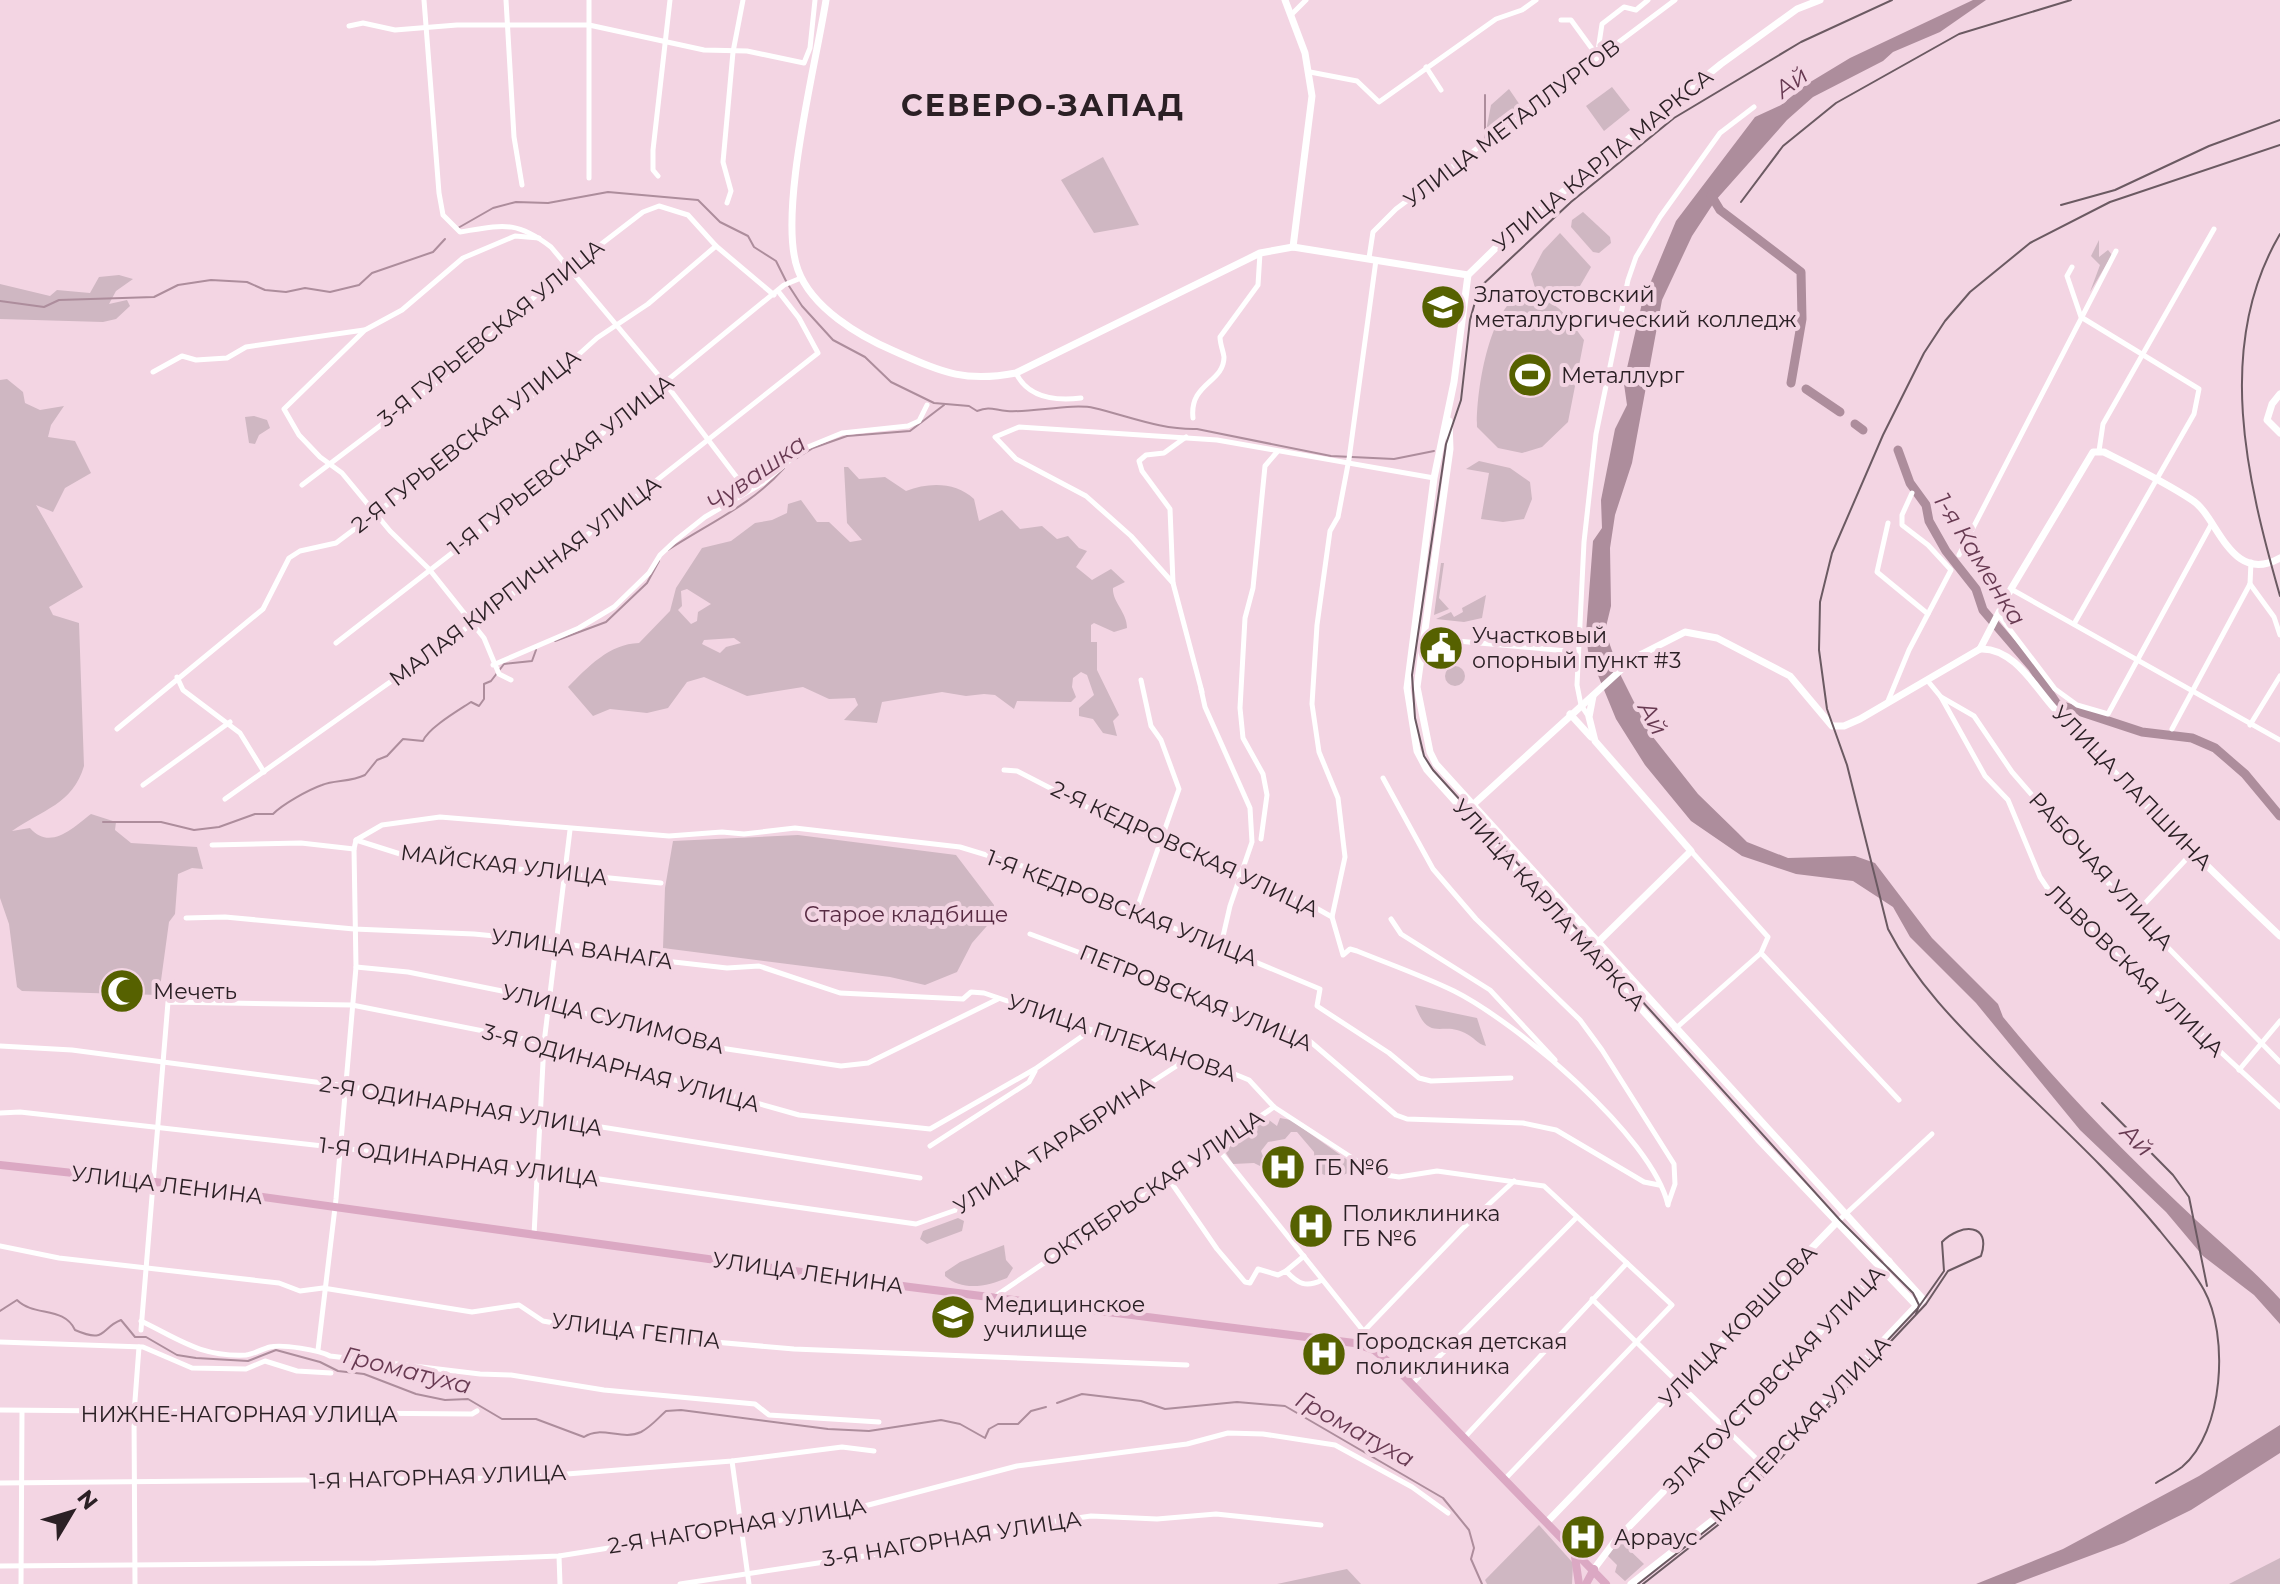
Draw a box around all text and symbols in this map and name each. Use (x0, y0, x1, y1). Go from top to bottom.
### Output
street label: УЛИЦА МЕТАЛЛУРГОВ (1398, 33, 1626, 213)
water label: Ай (1768, 60, 1813, 105)
street label: УЛИЦА КАРЛА МАРКСА (1488, 63, 1719, 257)
district label: СЕВЕРО-ЗАПАД (901, 87, 1185, 124)
street label: 3-Я ГУРЬЕВСКАЯ УЛИЦА (372, 233, 610, 433)
place label: Златоустовский металлургический колледж (1474, 281, 1796, 333)
school or university icon: Златоустовский металлургический колледж (1419, 283, 1467, 331)
street label: 2-Я ГУРЬЕВСКАЯ УЛИЦА (346, 343, 586, 539)
sports icon: Металлург (1506, 351, 1554, 399)
place label: Металлург (1561, 362, 1685, 389)
street label: 1-Я ГУРЬЕВСКАЯ УЛИЦА (443, 368, 680, 561)
water label: Чувашка (701, 428, 811, 518)
street label: МАЛАЯ КИРПИЧНАЯ УЛИЦА (384, 470, 667, 692)
water label: 1-я Каменка (1928, 487, 2032, 631)
place label: Участковый опорный пункт #3 (1472, 622, 1681, 674)
public building icon: Участковый опорный пункт #3 (1417, 624, 1465, 672)
water label: Ай (1632, 695, 1674, 740)
street label: УЛИЦА ЛАПШИНА (2046, 700, 2218, 876)
street label: 2-Я КЕДРОВСКАЯ УЛИЦА (1047, 775, 1324, 923)
street label: РАБОЧАЯ УЛИЦА (2023, 786, 2179, 956)
street label: УЛИЦА КАРЛА МАРКСА (1447, 794, 1651, 1017)
street label: МАЙСКАЯ УЛИЦА (399, 839, 610, 891)
street label: 1-Я КЕДРОВСКАЯ УЛИЦА (983, 844, 1262, 972)
street label: ЛЬВОВСКАЯ УЛИЦА (2040, 879, 2230, 1063)
park label: Старое кладбище (804, 901, 1008, 928)
street label: УЛИЦА ВАНАГА (489, 923, 675, 975)
street label: ПЕТРОВСКАЯ УЛИЦА (1076, 939, 1317, 1057)
mosque icon: Мечеть (98, 967, 146, 1015)
place label: Мечеть (153, 978, 237, 1005)
street label: УЛИЦА СУЛИМОВА (499, 978, 728, 1060)
street label: УЛИЦА ПЛЕХАНОВА (1004, 988, 1241, 1088)
street label: 3-Я ОДИНАРНАЯ УЛИЦА (479, 1018, 763, 1118)
street label: 2-Я ОДИНАРНАЯ УЛИЦА (318, 1070, 605, 1142)
street label: УЛИЦА ТАРАБРИНА (949, 1070, 1160, 1220)
street label: ОКТЯБРЬСКАЯ УЛИЦА (1037, 1103, 1269, 1272)
water label: Ай (2114, 1117, 2159, 1162)
street label: 1-Я ОДИНАРНАЯ УЛИЦА (318, 1131, 601, 1193)
hospital icon: ГБ №6 (1259, 1143, 1307, 1191)
place label: ГБ №6 (1314, 1154, 1388, 1181)
street label: УЛИЦА ЛЕНИНА (70, 1160, 265, 1210)
place label: Поликлиника ГБ №6 (1342, 1200, 1500, 1252)
hospital icon: Поликлиника ГБ №6 (1287, 1202, 1335, 1250)
street label: УЛИЦА КОВШОВА (1653, 1239, 1823, 1413)
street label: УЛИЦА ЛЕНИНА (711, 1246, 906, 1300)
street label: ЗЛАТОУСТОВСКАЯ УЛИЦА (1657, 1260, 1891, 1500)
place label: Медицинское училище (983, 1291, 1145, 1343)
school or university icon: Медицинское училище (929, 1293, 977, 1341)
street label: УЛИЦА ГЕППА (550, 1307, 723, 1355)
place label: Городская детская поликлиника (1355, 1328, 1568, 1380)
hospital icon: Городская детская поликлиника (1300, 1330, 1348, 1378)
street label: МАСТЕРСКАЯ УЛИЦА (1704, 1330, 1896, 1528)
water label: Громатуха (340, 1340, 474, 1400)
water label: Громатуха (1291, 1384, 1419, 1474)
street label: НИЖНЕ-НАГОРНАЯ УЛИЦА (80, 1401, 398, 1428)
street label: 1-Я НАГОРНАЯ УЛИЦА (309, 1459, 567, 1495)
north arrow (32, 1472, 112, 1552)
text: N (71, 1485, 103, 1515)
street label: 2-Я НАГОРНАЯ УЛИЦА (606, 1492, 869, 1560)
street label: 3-Я НАГОРНАЯ УЛИЦА (821, 1505, 1084, 1573)
hospital icon: Арраус (1559, 1513, 1607, 1561)
place label: Арраус (1614, 1524, 1698, 1551)

